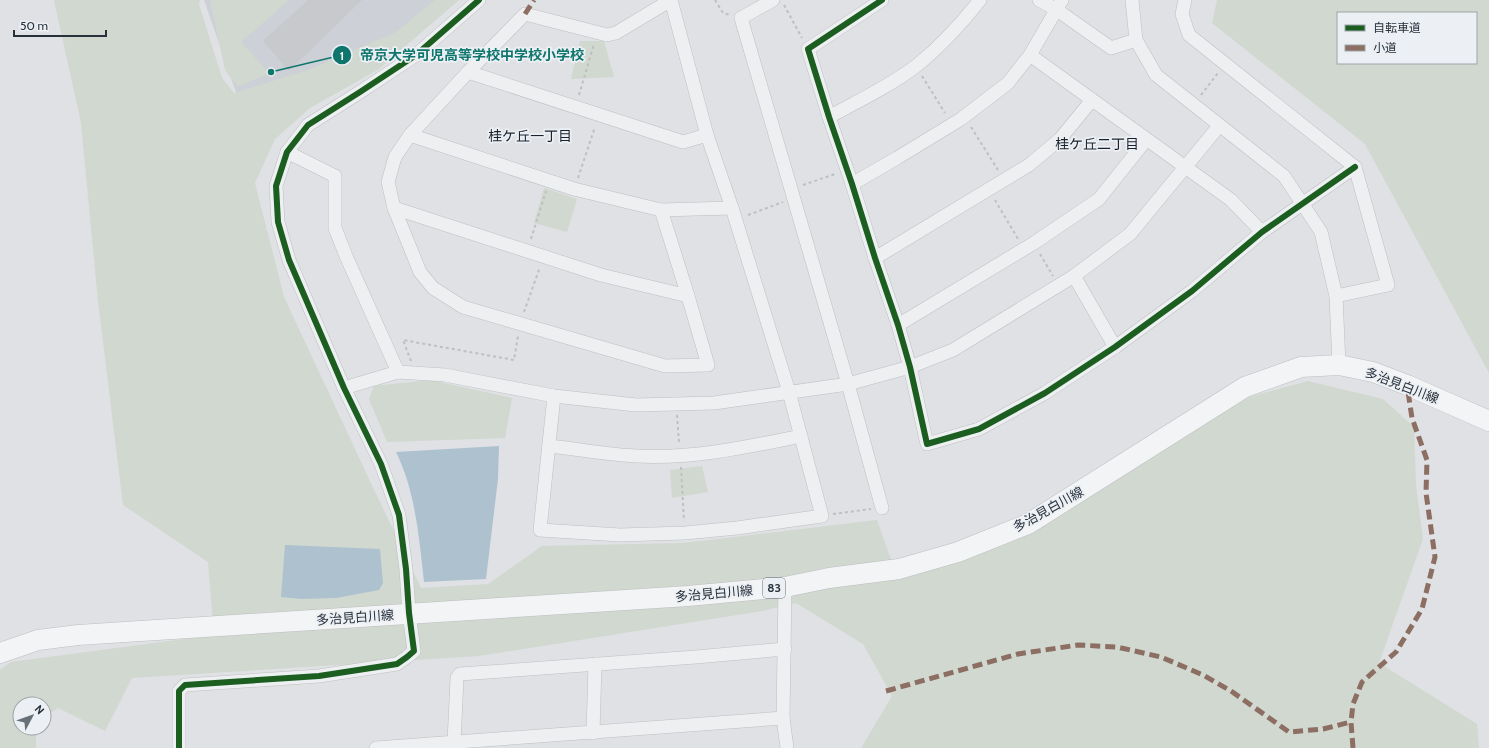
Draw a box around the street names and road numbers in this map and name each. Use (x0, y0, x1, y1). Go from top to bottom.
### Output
street label: 多治見白川線 (1363, 364, 1441, 406)
street label: 多治見白川線 (1010, 483, 1086, 535)
road number: 83 (763, 578, 785, 598)
street label: 多治見白川線 (674, 582, 754, 604)
street label: 多治見白川線 (316, 606, 394, 628)

